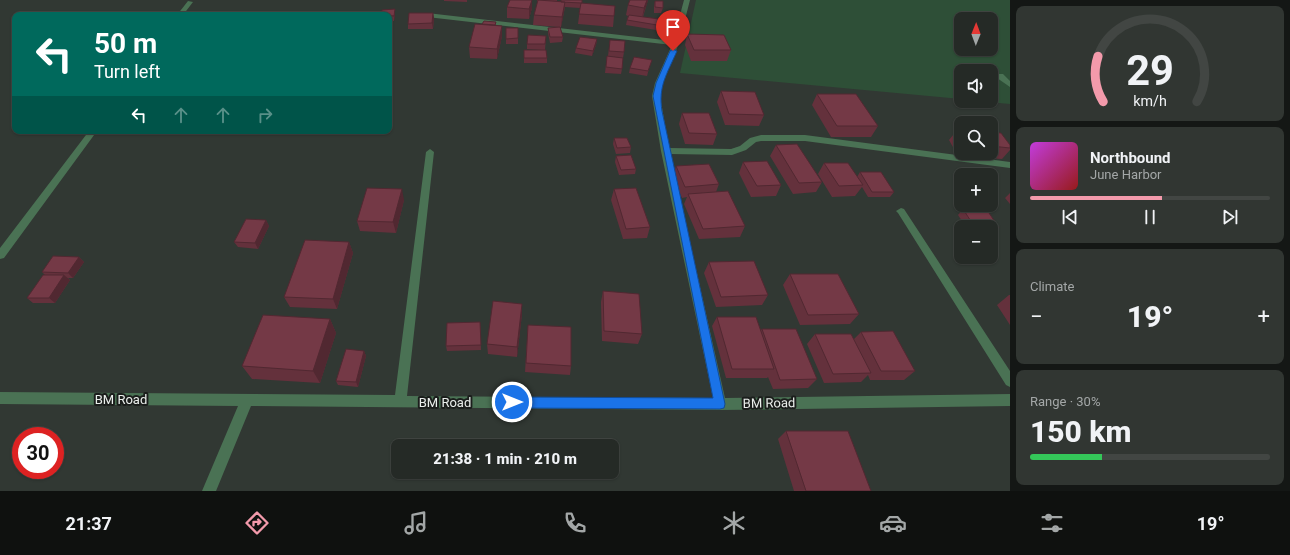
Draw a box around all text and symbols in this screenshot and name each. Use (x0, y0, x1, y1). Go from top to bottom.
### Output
pin (656, 10, 690, 51)
north arrow (954, 12, 998, 56)
map controls (954, 12, 998, 264)
icon: arrive (662, 16, 684, 38)
text: 50 m (94, 27, 157, 60)
icon: left (28, 28, 80, 80)
text: 29 (1126, 45, 1174, 94)
text: Turn left (94, 61, 160, 82)
button: sound (954, 64, 998, 108)
text: km/h (1133, 92, 1167, 108)
icon: left (128, 104, 150, 126)
icon: ahead (170, 104, 192, 126)
icon: ahead (212, 104, 234, 126)
icon: right (254, 104, 276, 126)
button: search (954, 116, 998, 160)
text: Northbound (1090, 149, 1171, 167)
text: June Harbor (1090, 167, 1162, 182)
button: + (954, 168, 998, 212)
icon: previous (1059, 206, 1081, 228)
icon: pause (1139, 206, 1161, 228)
icon: next (1219, 206, 1241, 228)
button: − (954, 220, 998, 264)
text: Climate (1030, 279, 1074, 294)
text: 19° (1127, 299, 1173, 334)
text: − (1030, 304, 1043, 329)
text: + (1258, 304, 1270, 329)
position arrow (491, 381, 533, 423)
street label: BM Road (95, 392, 147, 407)
text: Range · 30% (1030, 394, 1100, 409)
street label: BM Road (419, 395, 471, 410)
street label: BM Road (743, 395, 795, 411)
text: 150 km (1030, 414, 1132, 449)
speed limit sign: 30 (12, 427, 64, 479)
text: 21:38 · 1 min · 210 m (433, 450, 577, 468)
icon: directions (243, 509, 271, 537)
icon: music (402, 509, 430, 537)
icon: phone (561, 509, 589, 537)
icon: climate (720, 509, 748, 537)
icon: car (879, 509, 907, 537)
icon: filters (1038, 509, 1066, 537)
text: 21:37 (65, 513, 112, 534)
text: 19° (1197, 513, 1224, 534)

